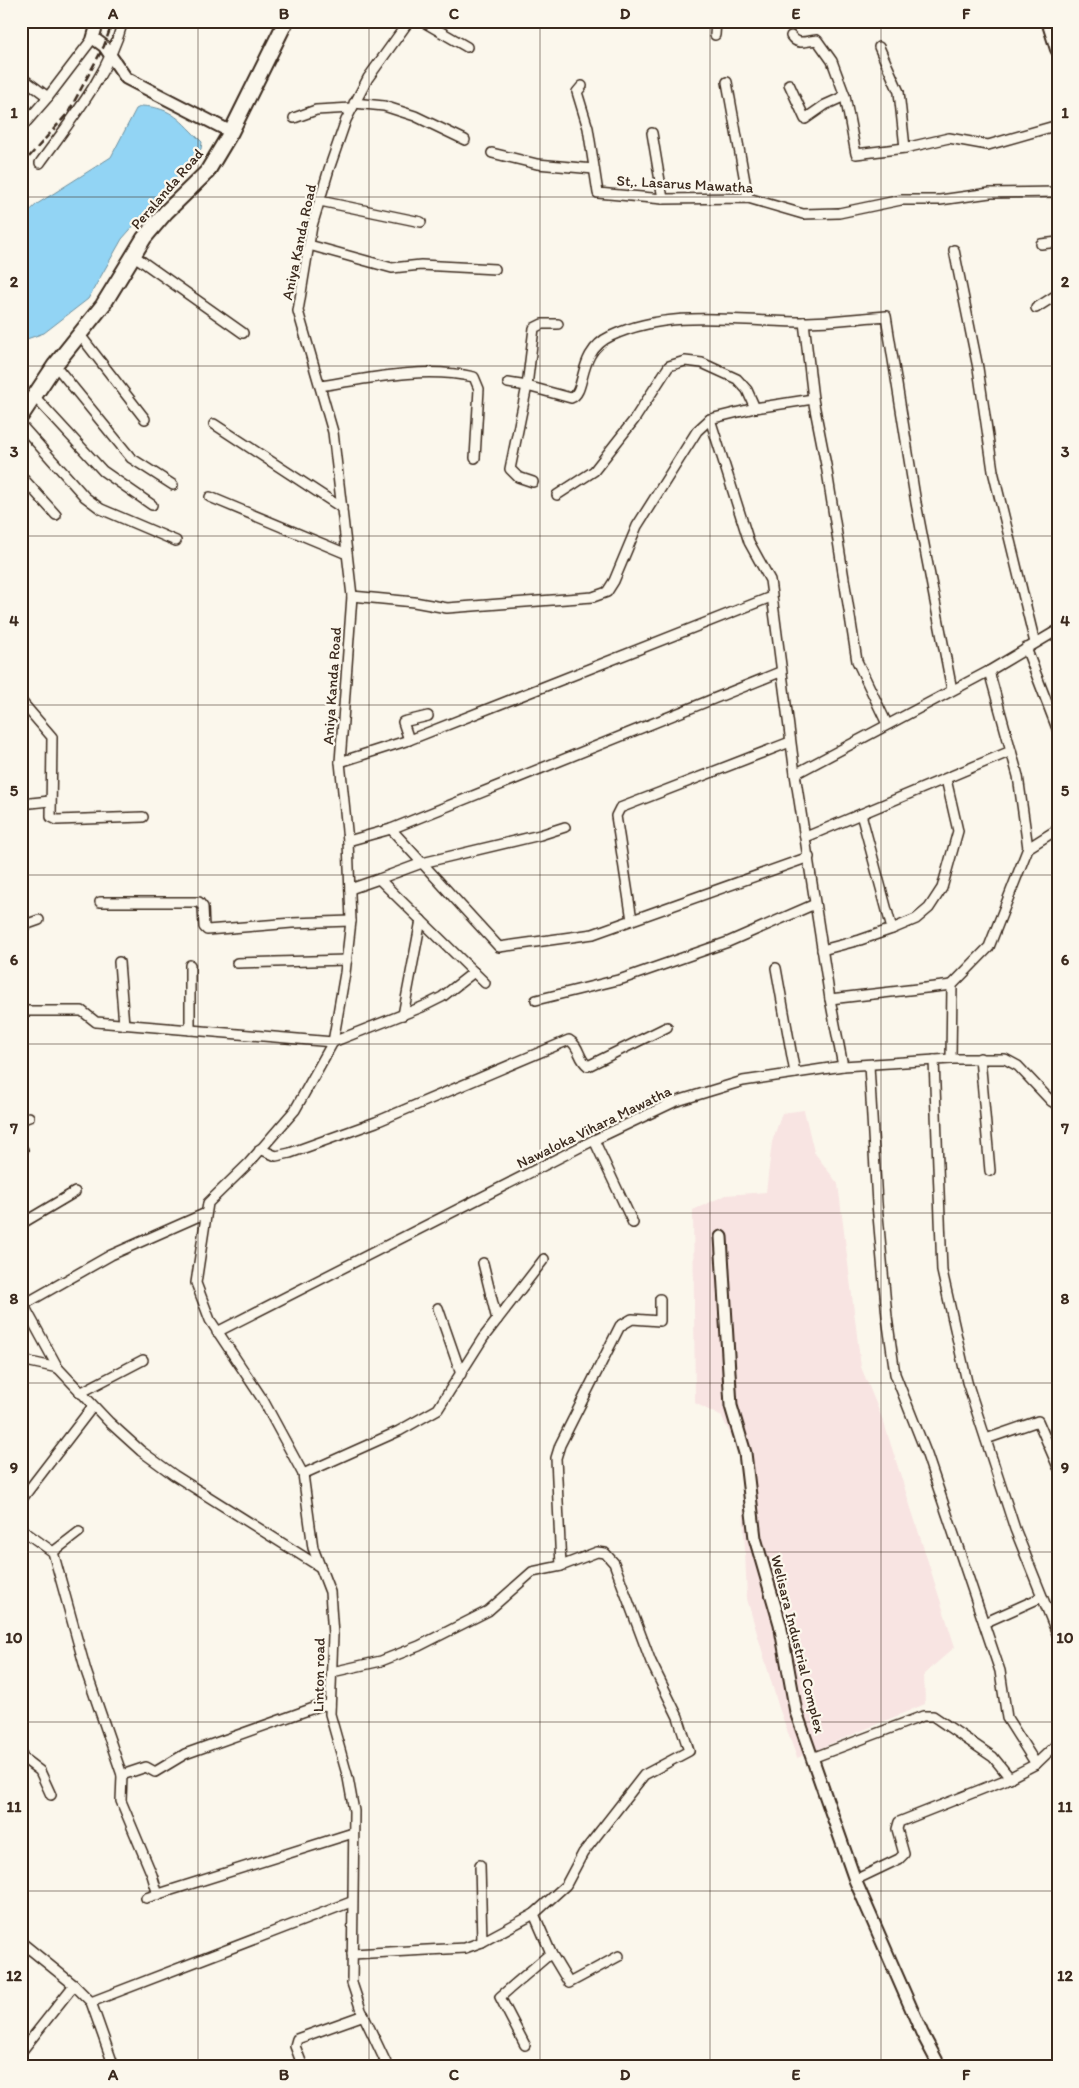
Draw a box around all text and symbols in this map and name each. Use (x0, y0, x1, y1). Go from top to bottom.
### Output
text: A (107, 4, 119, 23)
text: B (279, 4, 290, 23)
text: C (449, 4, 460, 23)
text: D (620, 4, 631, 23)
text: E (792, 4, 801, 23)
text: F (962, 4, 971, 23)
text: 1 (10, 103, 18, 122)
text: 1 (1061, 103, 1069, 122)
street label: Peralanda Road (127, 145, 207, 233)
street label: St,. Lasarus Mawatha (616, 171, 754, 197)
street label: Aniya Kanda Road (278, 183, 320, 301)
text: 2 (10, 272, 19, 291)
text: 2 (1061, 272, 1070, 291)
text: 3 (10, 442, 19, 461)
text: 3 (1061, 442, 1070, 461)
text: 4 (9, 611, 19, 630)
text: 4 (1060, 611, 1070, 630)
street label: Aniya Kanda Road (319, 627, 345, 745)
text: 5 (10, 781, 19, 800)
text: 5 (1061, 781, 1070, 800)
text: 6 (10, 950, 19, 969)
text: 6 (1061, 950, 1070, 969)
street label: Nawaloka Vihara Mawatha (514, 1082, 675, 1172)
text: 7 (9, 1119, 18, 1138)
text: 7 (1060, 1119, 1069, 1138)
text: 8 (10, 1289, 19, 1308)
text: 8 (1061, 1289, 1070, 1308)
text: 9 (10, 1458, 18, 1477)
text: 9 (1061, 1458, 1069, 1477)
street label: Welisara Industrial Complex (767, 1553, 829, 1735)
text: 10 (5, 1628, 23, 1647)
text: 10 (1056, 1628, 1074, 1647)
street label: Linton road (309, 1638, 329, 1712)
text: 11 (7, 1797, 22, 1816)
text: 11 (1058, 1797, 1073, 1816)
text: 12 (6, 1966, 23, 1985)
text: 12 (1057, 1966, 1074, 1985)
text: A (107, 2065, 119, 2084)
text: B (279, 2065, 290, 2084)
text: C (449, 2065, 460, 2084)
text: D (620, 2065, 631, 2084)
text: E (792, 2065, 801, 2084)
text: F (962, 2065, 971, 2084)

